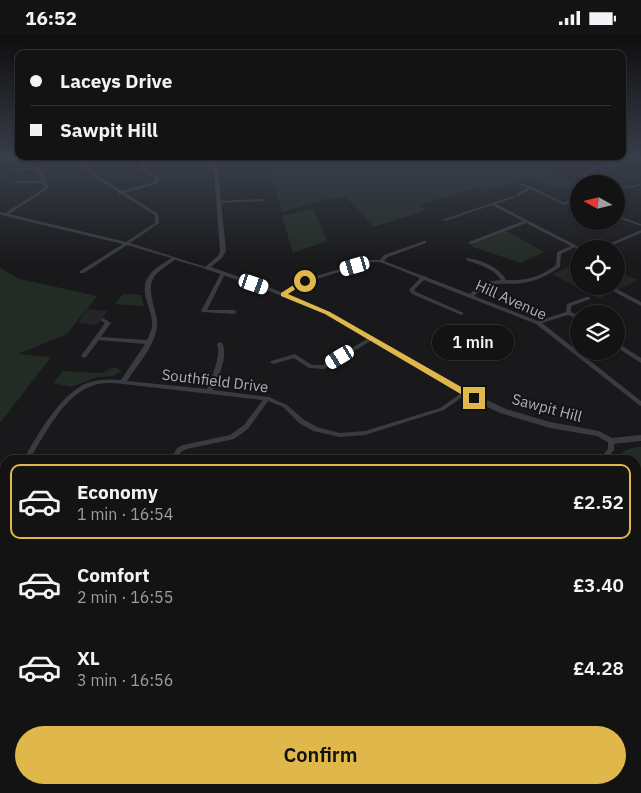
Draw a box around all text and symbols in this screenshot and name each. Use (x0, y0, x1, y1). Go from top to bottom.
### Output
text: 16:52 (25, 6, 77, 30)
text: Laceys Drive (60, 69, 172, 93)
text: Sawpit Hill (60, 118, 158, 142)
north arrow (570, 175, 625, 230)
map controls (570, 175, 625, 360)
button: locate (570, 240, 625, 295)
car (338, 255, 371, 277)
route start (294, 270, 316, 292)
car (237, 272, 270, 296)
street label: Hill Avenue (473, 275, 550, 324)
button: layers (570, 305, 625, 360)
callout: 1 min (433, 325, 515, 361)
text: 1 min (452, 332, 494, 352)
car (323, 343, 356, 371)
street label: Southfield Drive (161, 365, 269, 396)
route end (463, 387, 485, 409)
street label: Sawpit Hill (510, 389, 584, 426)
icon: car (17, 479, 62, 524)
text: Economy (77, 480, 158, 504)
text: £2.52 (573, 490, 624, 514)
text: 1 min · 16:54 (77, 504, 173, 524)
icon: car (17, 562, 62, 607)
text: Comfort (77, 563, 150, 587)
text: £3.40 (573, 573, 624, 597)
text: 2 min · 16:55 (77, 587, 173, 607)
icon: car (17, 645, 62, 690)
text: XL (77, 646, 100, 670)
text: £4.28 (573, 656, 624, 680)
text: 3 min · 16:56 (77, 670, 173, 690)
button: Confirm (15, 726, 626, 784)

